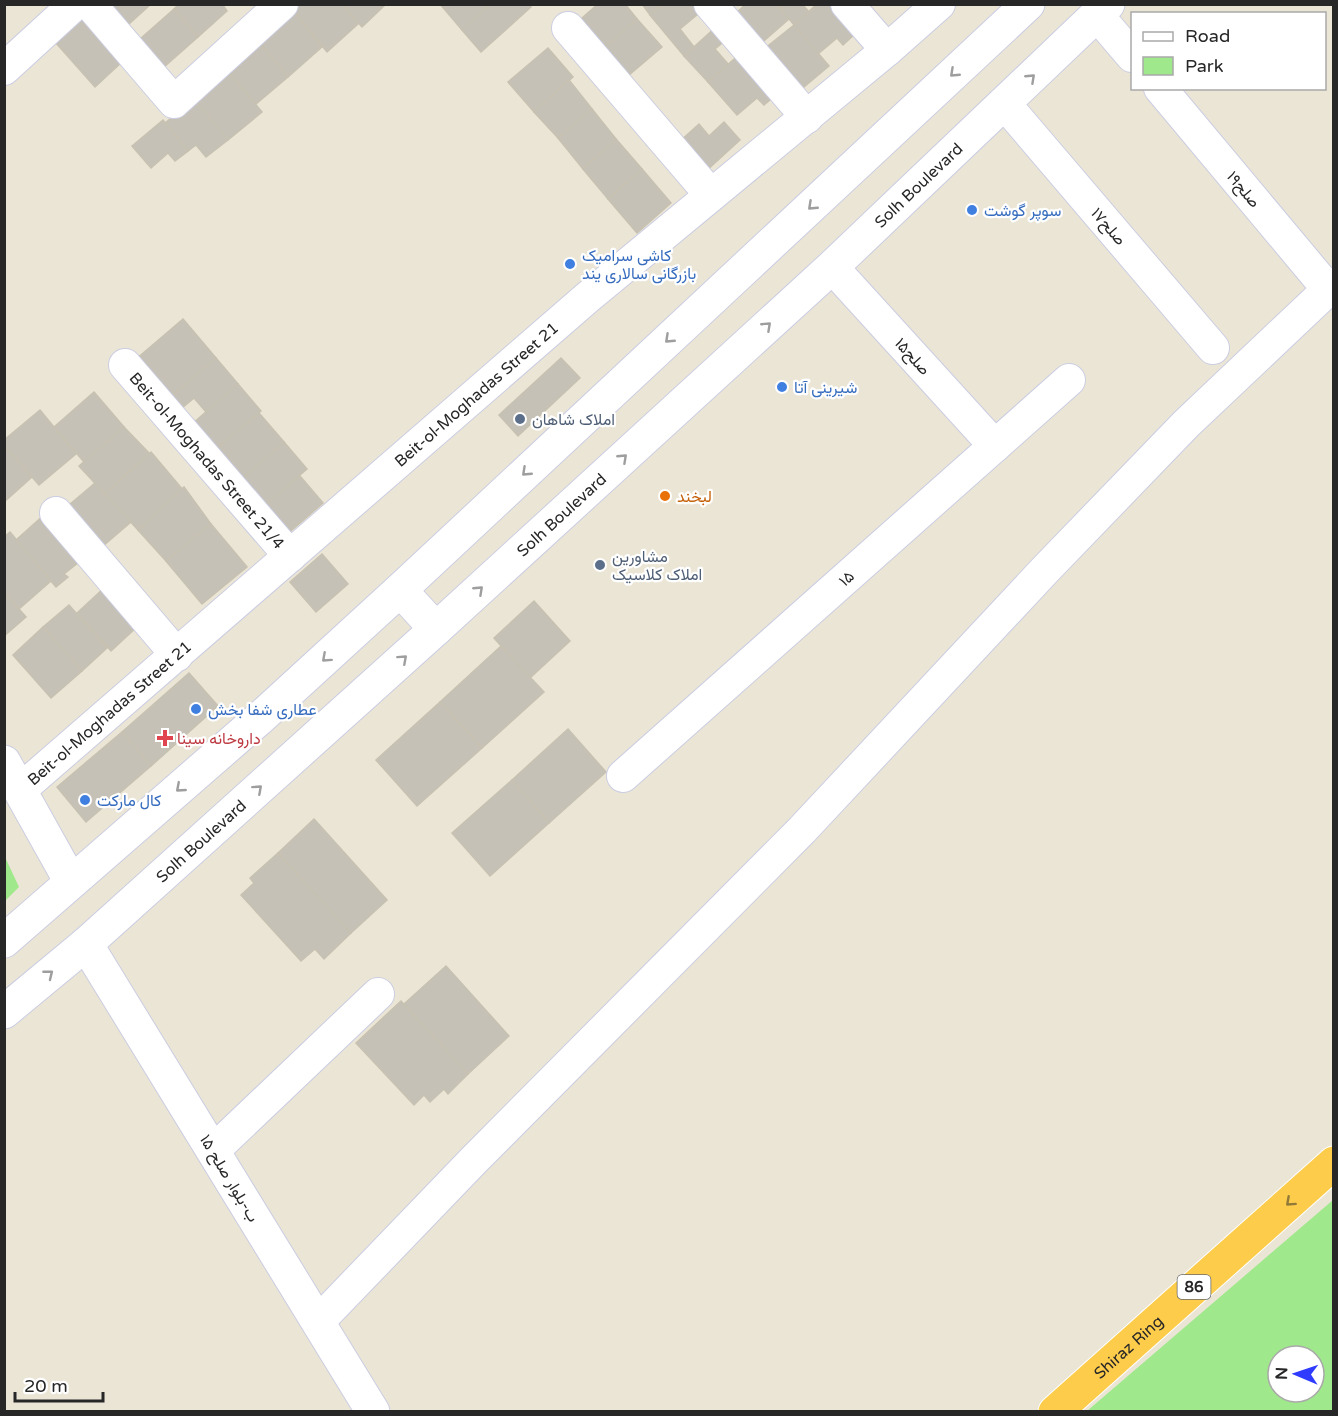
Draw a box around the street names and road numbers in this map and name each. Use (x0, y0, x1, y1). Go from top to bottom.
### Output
street label: Solh Boulevard (871, 139, 967, 232)
street label: صلح۱۹ (1221, 167, 1264, 213)
street label: صلح۱۷ (1086, 204, 1130, 250)
street label: Beit-ol-Moghadas Street 21 (391, 318, 563, 472)
street label: صلح۱۵ (890, 334, 934, 380)
street label: Beit-ol-Moghadas Street 21/4 (125, 369, 288, 553)
street label: Solh Boulevard (513, 469, 611, 561)
street label: ۱۵ (835, 567, 859, 591)
street label: Beit-ol-Moghadas Street 21 (24, 637, 196, 790)
street label: Solh Boulevard (152, 796, 251, 887)
street label: ۱۵ ب-بلوار صلح (194, 1131, 263, 1226)
road number: 86 (1178, 1275, 1210, 1299)
street label: Shiraz Ring (1090, 1311, 1168, 1384)

